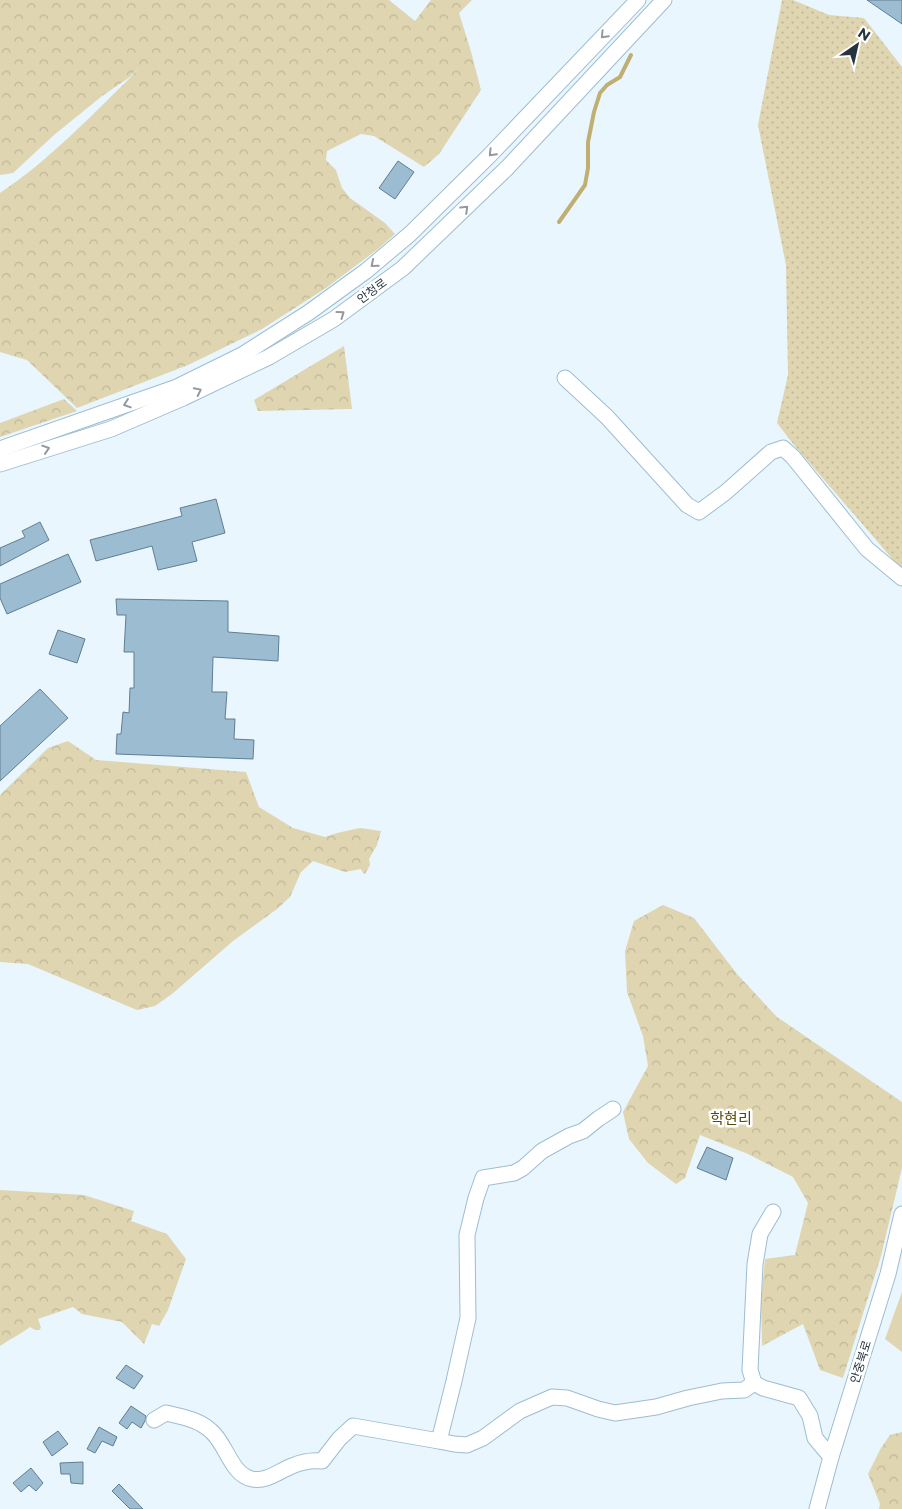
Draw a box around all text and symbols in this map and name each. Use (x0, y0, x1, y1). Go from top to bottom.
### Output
north arrow (832, 20, 882, 70)
text: N (855, 24, 874, 45)
one-way arrow (601, 30, 610, 39)
one-way arrow (489, 147, 498, 156)
one-way arrow (459, 206, 468, 215)
one-way arrow (371, 259, 380, 267)
street label: 안청로 (354, 275, 390, 306)
one-way arrow (335, 311, 344, 320)
one-way arrow (193, 387, 202, 398)
one-way arrow (124, 398, 132, 408)
one-way arrow (42, 445, 50, 455)
district label: 학현리 (710, 1109, 752, 1128)
street label: 안중북로 (847, 1339, 874, 1385)

